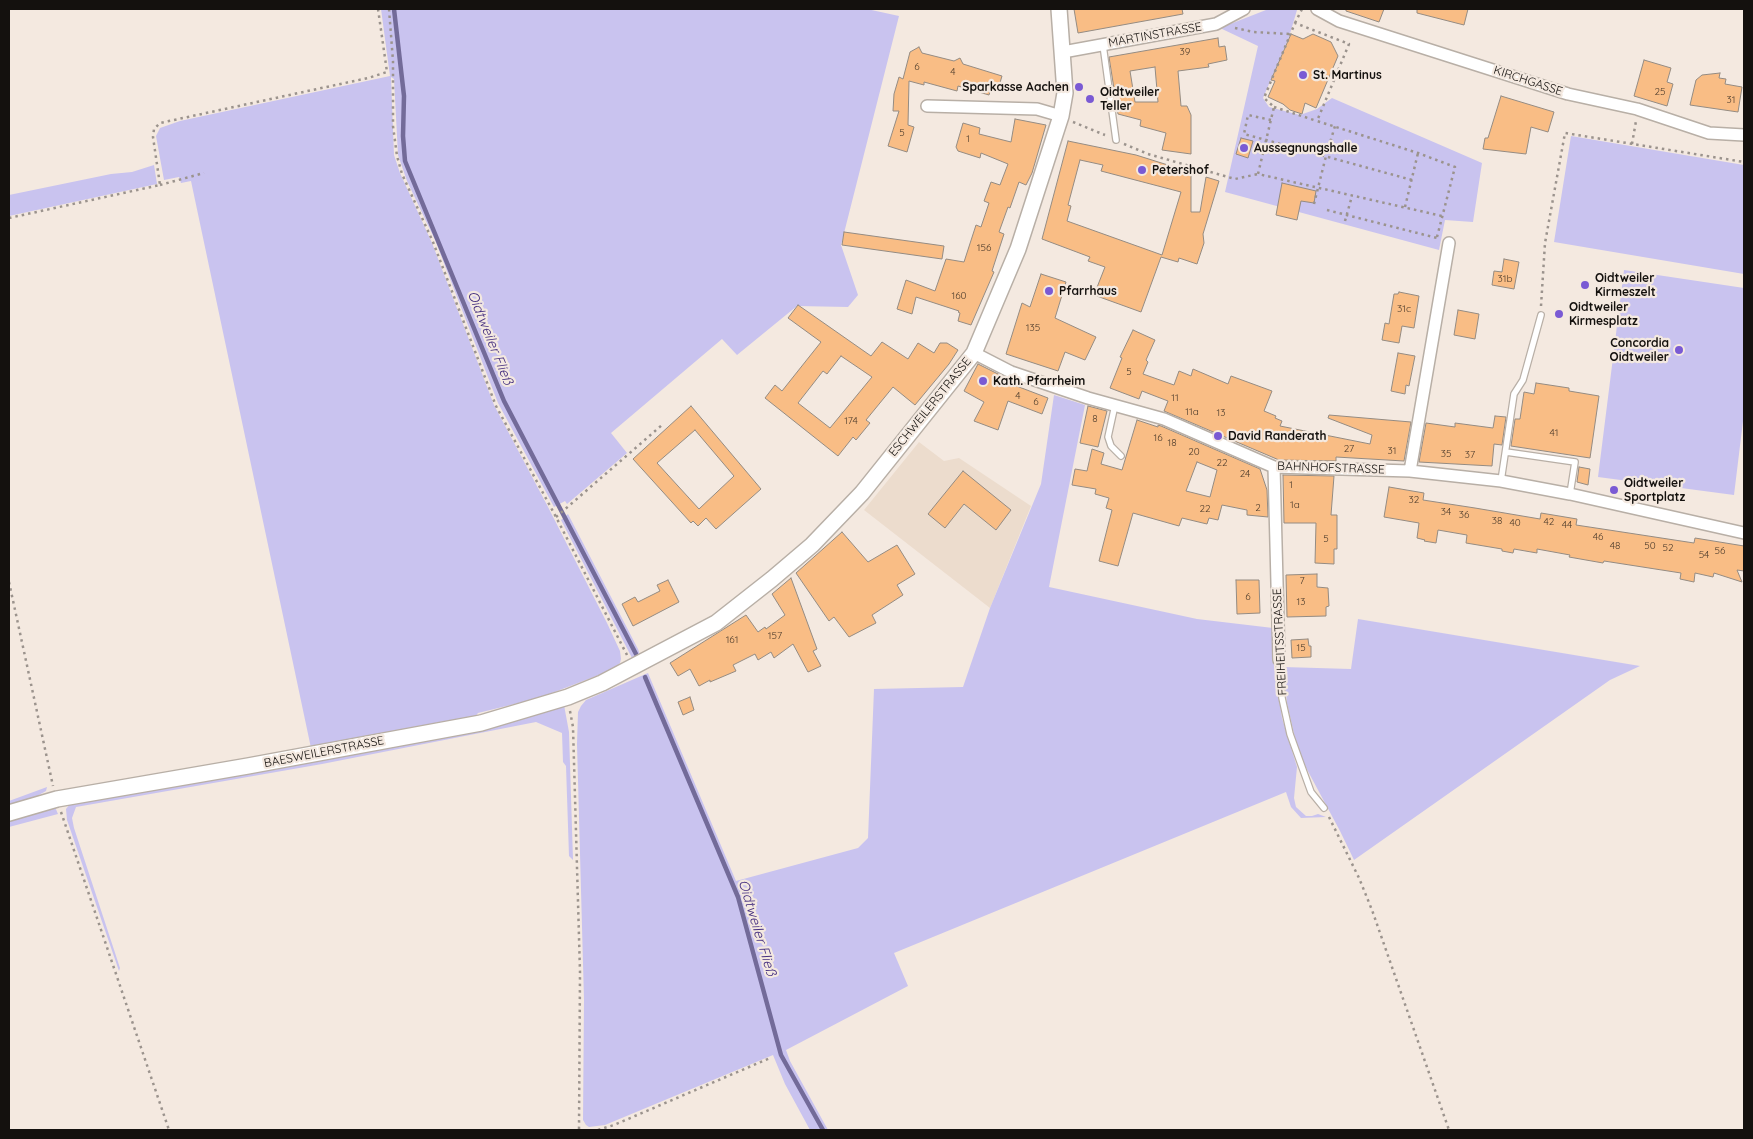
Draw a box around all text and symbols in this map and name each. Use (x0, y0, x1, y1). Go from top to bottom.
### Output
street label: MARTINSTRASSE (1107, 20, 1203, 50)
house number: 39 (1180, 46, 1190, 58)
house number: 6 (914, 61, 920, 73)
street label: KIRCHGASSE (1492, 63, 1564, 99)
house number: 4 (950, 66, 956, 78)
place label: St. Martinus (1313, 68, 1382, 82)
marker: St. Martinus (1297, 69, 1309, 81)
place label: Sparkasse Aachen (962, 80, 1069, 94)
marker: Sparkasse Aachen (1073, 81, 1085, 93)
place label: Oidtweiler Teller (1100, 85, 1159, 113)
house number: 25 (1655, 86, 1665, 98)
marker: Oidtweiler Teller (1084, 93, 1096, 105)
house number: 31 (1727, 94, 1735, 106)
house number: 5 (899, 127, 905, 139)
house number: 1 (966, 133, 970, 145)
place label: Aussegnungshalle (1254, 141, 1358, 155)
marker: Aussegnungshalle (1238, 142, 1250, 154)
place label: Petershof (1152, 163, 1209, 177)
marker: Petershof (1136, 164, 1148, 176)
house number: 156 (977, 242, 991, 254)
place label: Oidtweiler Kirmeszelt (1595, 271, 1656, 299)
house number: 31b (1498, 273, 1512, 285)
marker: Oidtweiler Kirmeszelt (1579, 279, 1591, 291)
place label: Pfarrhaus (1059, 284, 1117, 298)
marker: Pfarrhaus (1043, 285, 1055, 297)
water label: Oidtweiler Fließ (464, 289, 516, 387)
house number: 160 (951, 290, 967, 302)
place label: Oidtweiler Kirmesplatz (1569, 300, 1638, 328)
house number: 31c (1397, 303, 1411, 315)
marker: Oidtweiler Kirmesplatz (1553, 308, 1565, 320)
house number: 135 (1026, 322, 1040, 334)
place label: Concordia Oidtweiler (1610, 336, 1669, 364)
marker: Concordia Oidtweiler (1673, 344, 1685, 356)
street label: ESCHWEILERSTRASSE (886, 355, 974, 459)
house number: 5 (1126, 366, 1132, 378)
place label: Kath. Pfarrheim (993, 374, 1085, 388)
marker: Kath. Pfarrheim (977, 375, 989, 387)
house number: 4 (1015, 390, 1021, 402)
house number: 11 (1171, 392, 1179, 404)
house number: 6 (1033, 396, 1039, 408)
house number: 11a (1185, 406, 1199, 418)
house number: 13 (1217, 407, 1225, 419)
house number: 8 (1092, 413, 1098, 425)
house number: 174 (844, 415, 858, 427)
house number: 41 (1550, 427, 1558, 439)
place label: David Randerath (1228, 429, 1327, 443)
marker: David Randerath (1212, 430, 1224, 442)
house number: 16 (1153, 432, 1163, 444)
house number: 18 (1167, 437, 1177, 449)
house number: 27 (1344, 443, 1354, 455)
house number: 31 (1388, 445, 1396, 457)
house number: 20 (1188, 446, 1200, 458)
house number: 35 (1441, 448, 1451, 460)
house number: 37 (1465, 449, 1475, 461)
house number: 22 (1216, 457, 1228, 469)
street label: BAHNHOFSTRASSE (1277, 459, 1385, 477)
house number: 24 (1240, 468, 1250, 480)
place label: Oidtweiler Sportplatz (1624, 476, 1685, 504)
house number: 1 (1289, 479, 1293, 491)
marker: Oidtweiler Sportplatz (1608, 484, 1620, 496)
house number: 32 (1409, 494, 1419, 506)
house number: 1a (1290, 499, 1300, 511)
house number: 2 (1255, 502, 1261, 514)
house number: 22 (1199, 503, 1211, 515)
house number: 34 (1441, 506, 1451, 518)
house number: 36 (1459, 509, 1469, 521)
house number: 38 (1492, 515, 1502, 527)
house number: 42 (1544, 516, 1554, 528)
house number: 40 (1509, 517, 1521, 529)
house number: 44 (1562, 519, 1572, 531)
house number: 46 (1593, 531, 1603, 543)
house number: 5 (1323, 533, 1329, 545)
house number: 48 (1610, 540, 1620, 552)
house number: 50 (1644, 540, 1656, 552)
house number: 52 (1663, 542, 1673, 554)
house number: 56 (1715, 545, 1725, 557)
house number: 54 (1699, 549, 1709, 561)
house number: 7 (1299, 575, 1305, 587)
street label: FREIHEITSSTRASSE (1270, 588, 1290, 696)
house number: 6 (1245, 591, 1251, 603)
house number: 13 (1297, 596, 1305, 608)
house number: 157 (768, 630, 782, 642)
house number: 161 (726, 634, 738, 646)
house number: 15 (1296, 642, 1306, 654)
street label: BAESWEILERSTRASSE (263, 733, 385, 771)
water label: Oidtweiler Fließ (734, 878, 780, 978)

